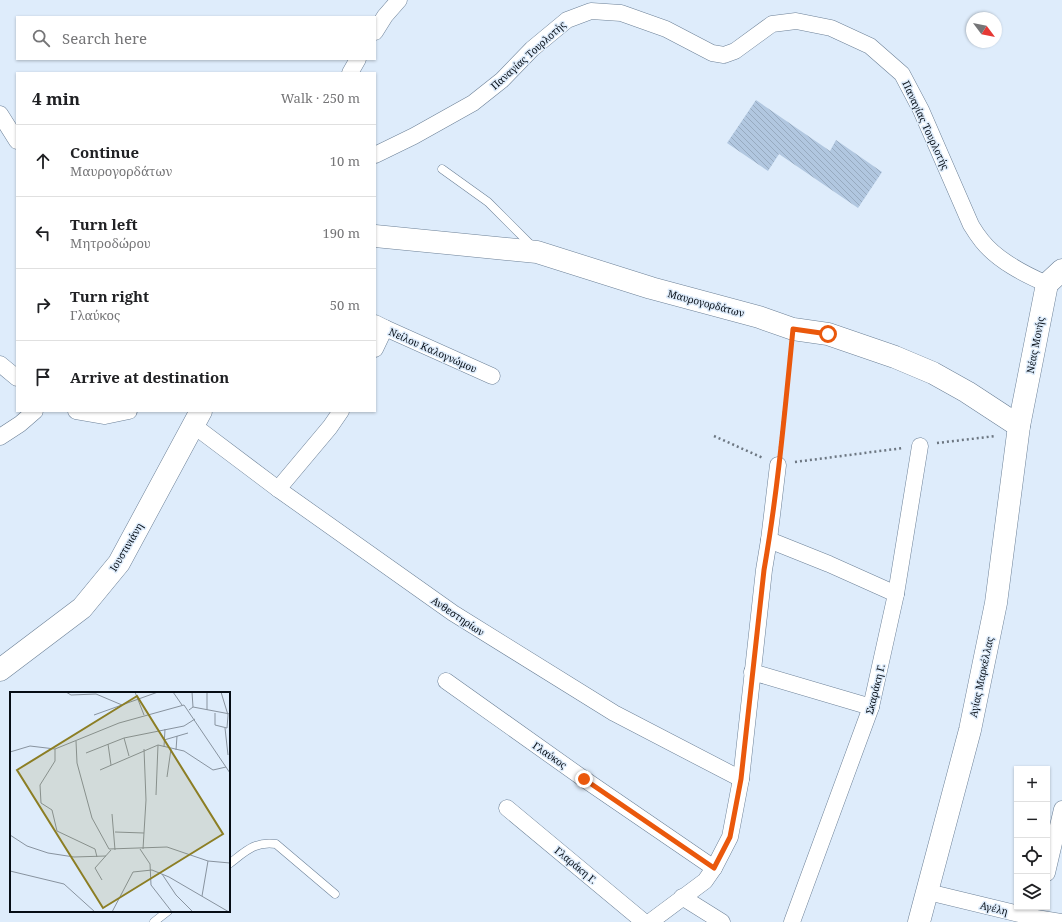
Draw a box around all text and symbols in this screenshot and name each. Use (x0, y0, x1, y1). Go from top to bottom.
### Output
north arrow (966, 12, 1002, 48)
search box (16, 16, 376, 60)
street label: Παναγίας Τουρλοτής (487, 17, 569, 93)
icon: search (30, 27, 52, 49)
text: Search here (62, 28, 147, 48)
street label: Παναγίας Τουρλοτής (899, 78, 953, 172)
text: 4 min (32, 87, 80, 110)
text: Walk · 250 m (281, 89, 360, 107)
text: Continue (70, 142, 139, 162)
icon: ahead (32, 150, 54, 172)
text: 10 m (330, 152, 360, 170)
text: Μαυρογορδάτων (70, 162, 172, 180)
text: Turn left (70, 214, 138, 234)
icon: left (32, 222, 54, 244)
text: 190 m (323, 224, 360, 242)
text: Μητροδώρου (70, 234, 151, 252)
text: Turn right (70, 286, 149, 306)
street label: Μαυρογορδάτων (666, 286, 746, 320)
icon: right (32, 294, 54, 316)
text: 50 m (330, 296, 360, 314)
text: Γλαύκος (70, 306, 120, 324)
street label: Νέας Μονής (1023, 315, 1047, 374)
street label: Νείλου Καλογνώμου (387, 324, 479, 376)
route start (819, 325, 837, 343)
icon: arrive (32, 366, 54, 388)
text: Arrive at destination (70, 367, 229, 387)
street label: Ιουστινιάνη (106, 520, 146, 574)
street label: Ανθεστηρίων (429, 593, 487, 639)
street label: Αγίας Μαρκέλλας (966, 635, 996, 719)
street label: Σκαράκη Γ. (862, 662, 888, 716)
inset map (10, 692, 230, 912)
street label: Γλαύκος (530, 738, 570, 772)
map controls (1014, 766, 1050, 910)
button: + (1014, 766, 1050, 802)
route end (575, 770, 593, 788)
button: − (1014, 802, 1050, 838)
button: locate (1014, 838, 1050, 874)
street label: Γλαράκη Γ. (552, 843, 600, 887)
button: layers (1014, 874, 1050, 910)
street label: Αγέλη (979, 898, 1009, 918)

